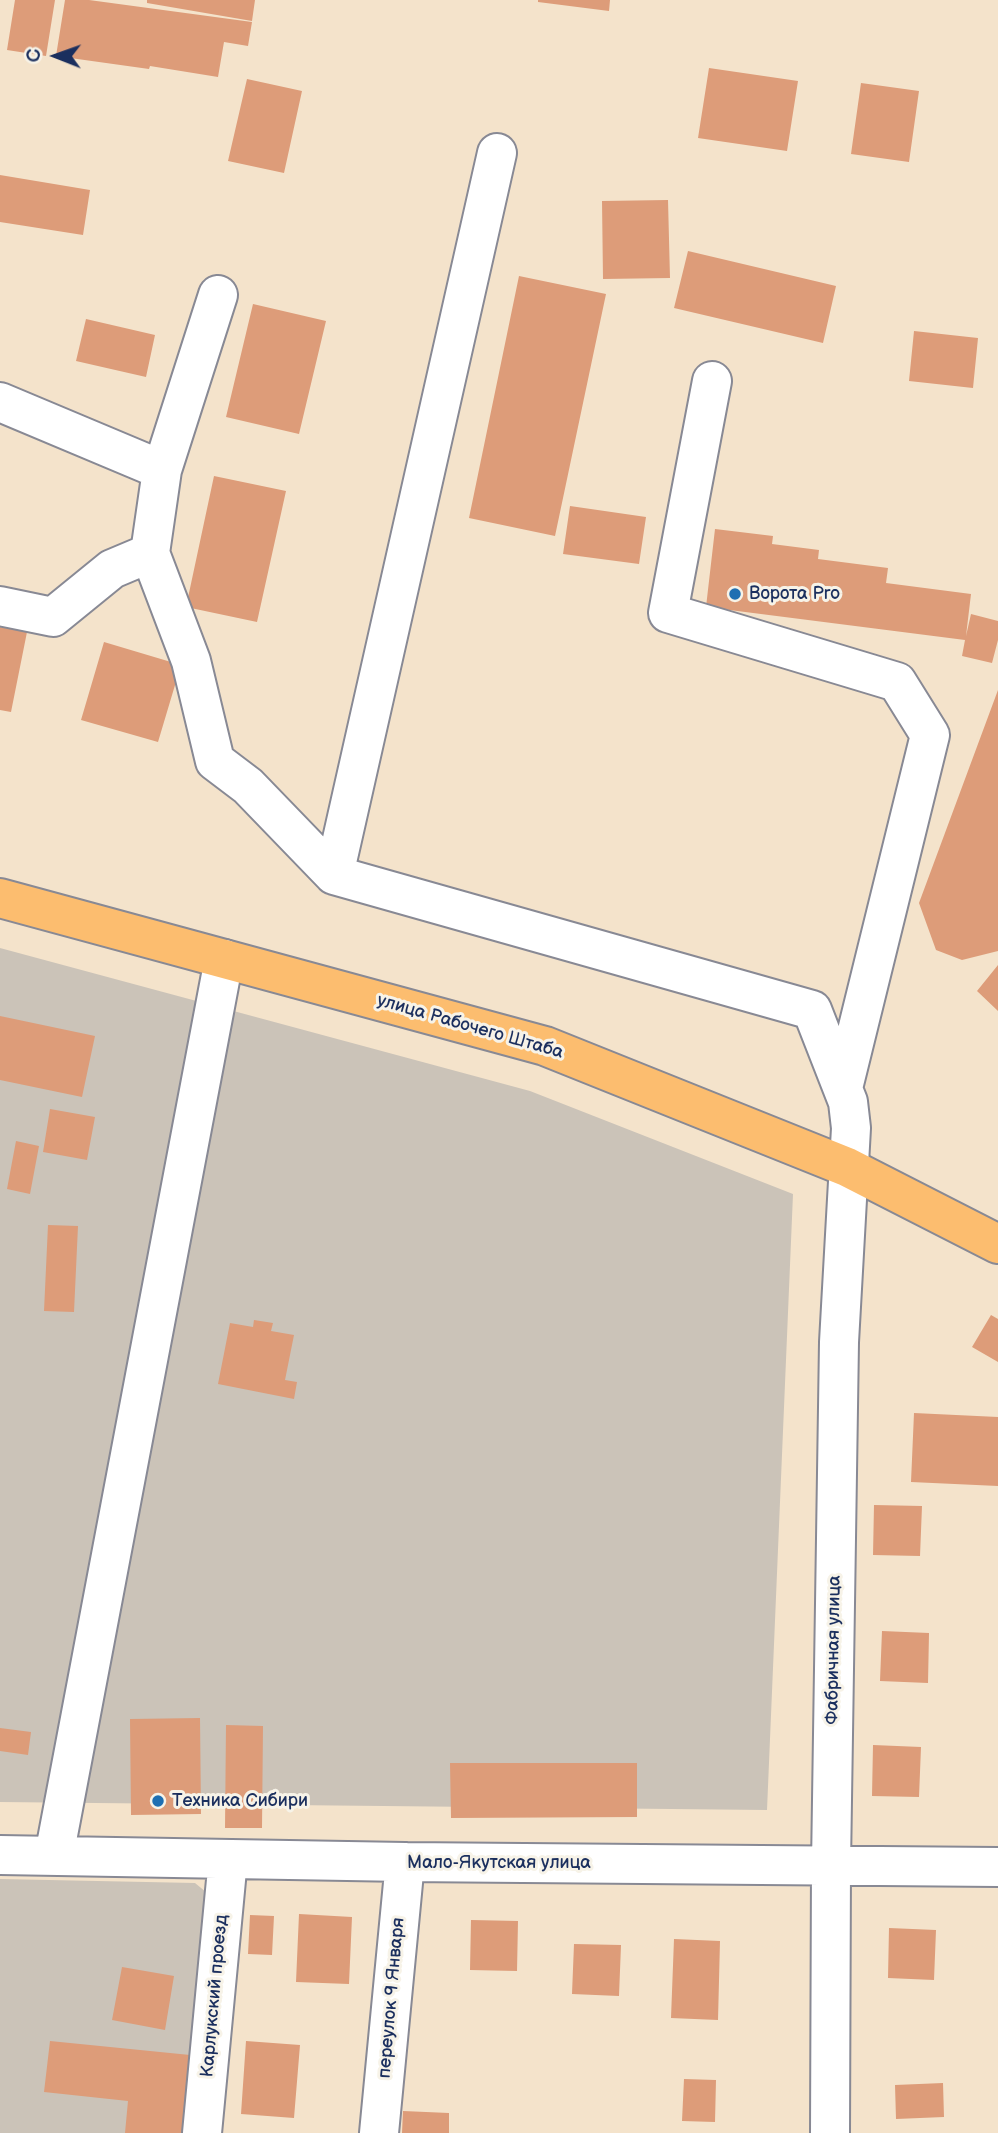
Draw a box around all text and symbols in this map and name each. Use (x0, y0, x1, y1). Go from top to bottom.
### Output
north arrow (21, 21, 91, 91)
text: С (23, 49, 46, 62)
place label: Ворота Pro (749, 583, 840, 605)
marker: Ворота Pro (727, 586, 743, 602)
street label: улица Рабочего Штаба (374, 990, 566, 1064)
street label: Фабричная улица (822, 1575, 846, 1725)
place label: Техника Сибири (172, 1790, 308, 1812)
marker: Техника Сибири (150, 1793, 166, 1809)
street label: Мало-Якутская улица (407, 1852, 591, 1874)
street label: Карлукский проезд (197, 1914, 233, 2078)
street label: переулок 9 Января (374, 1917, 410, 2079)

